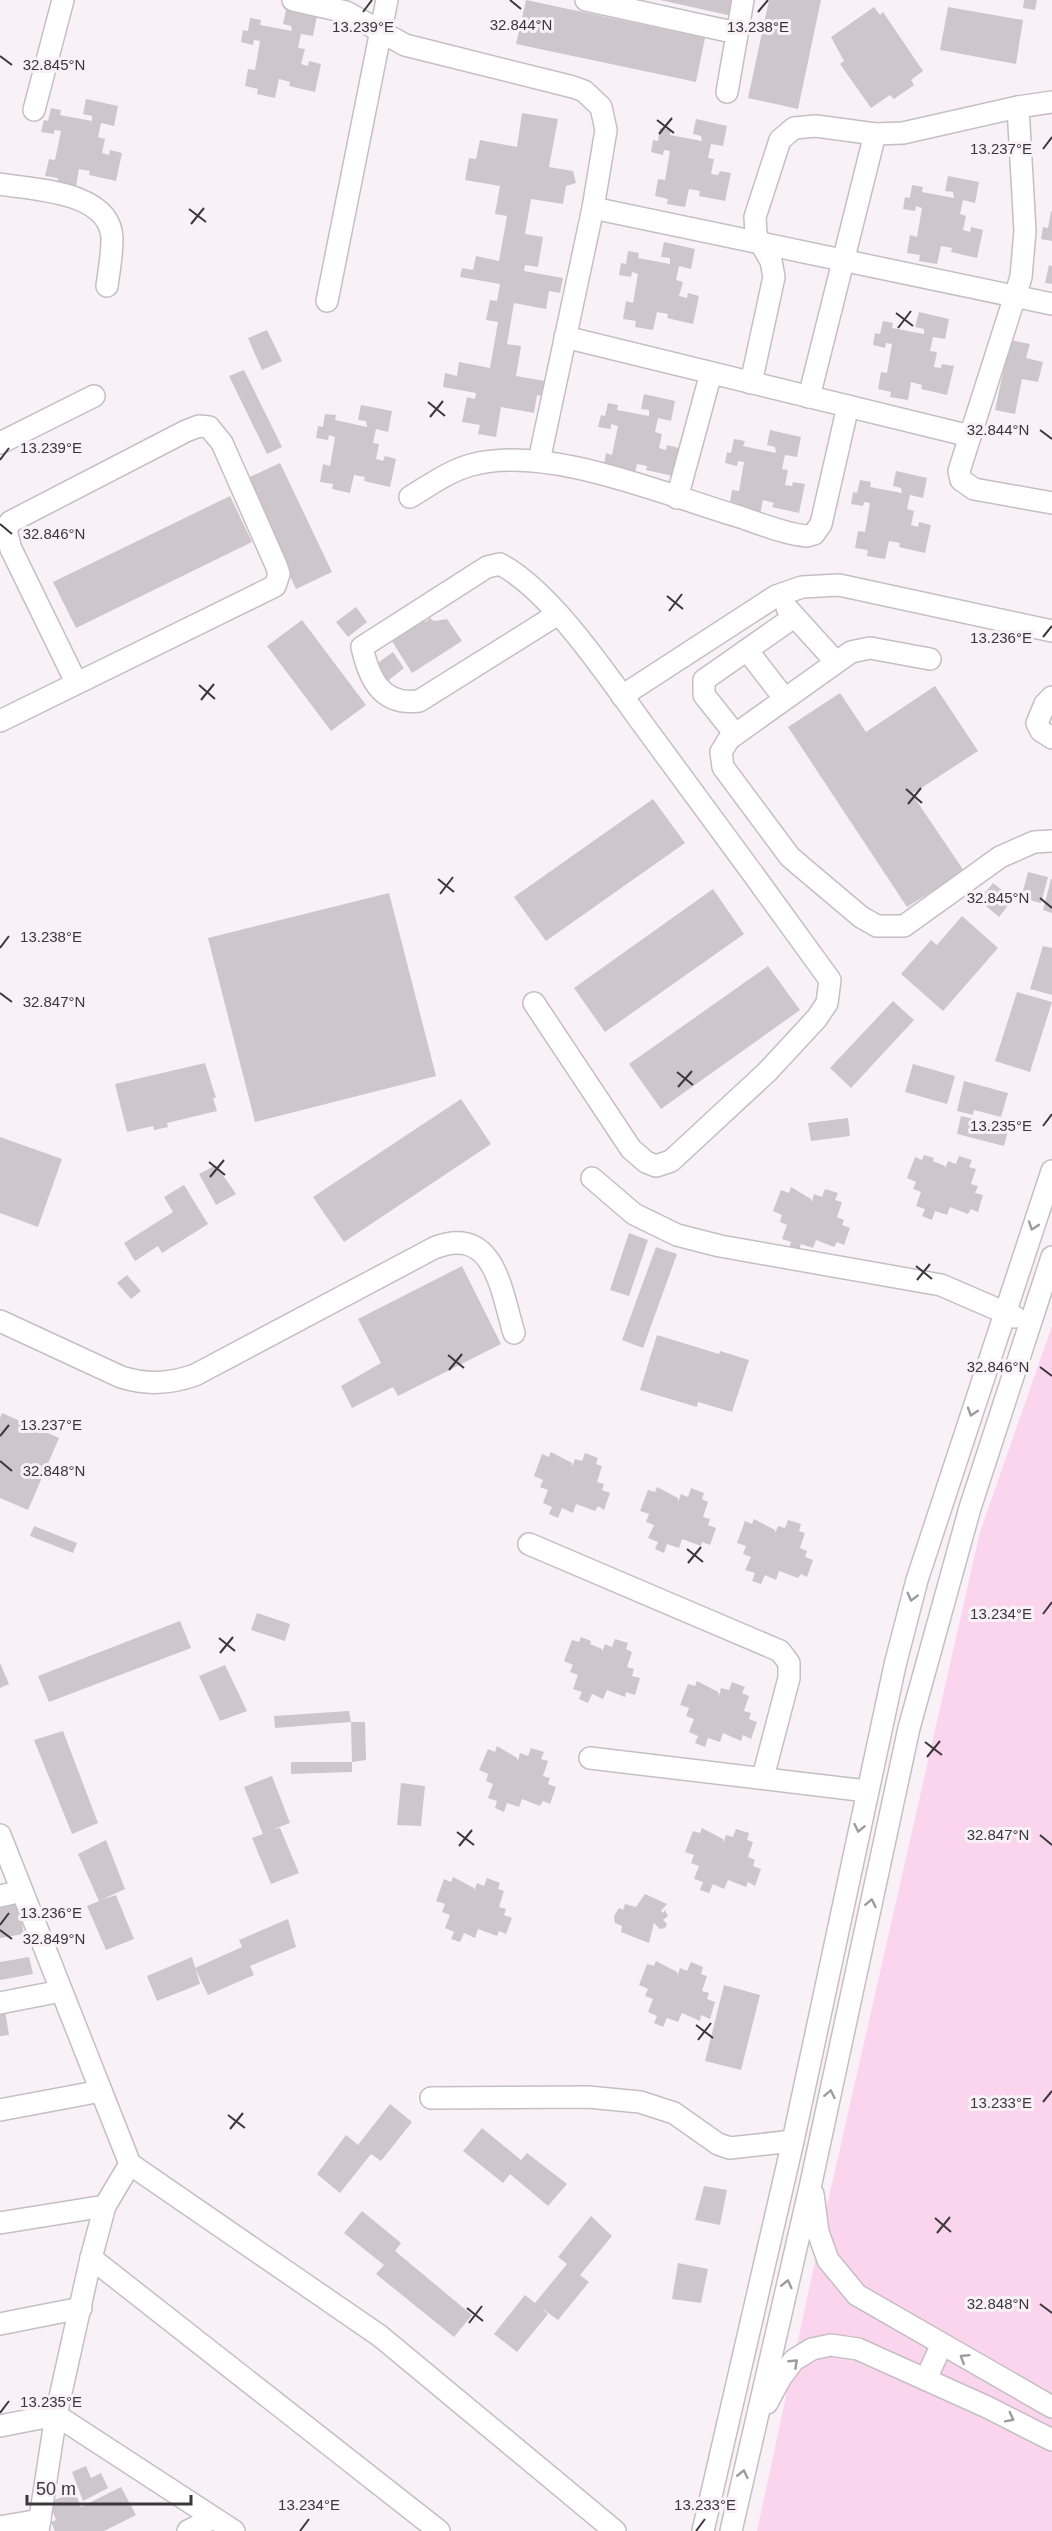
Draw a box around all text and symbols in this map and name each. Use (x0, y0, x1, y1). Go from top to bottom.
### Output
text: 32.844°N (490, 16, 552, 33)
text: 13.239°E (332, 18, 394, 35)
text: 13.238°E (727, 18, 789, 35)
text: 32.845°N (23, 56, 85, 73)
text: 13.237°E (970, 140, 1032, 157)
text: 32.844°N (967, 421, 1029, 438)
text: 13.239°E (20, 439, 82, 456)
text: 32.846°N (23, 525, 85, 542)
text: 13.236°E (970, 629, 1032, 646)
text: 32.845°N (967, 889, 1029, 906)
text: 13.238°E (20, 928, 82, 945)
text: 32.847°N (23, 993, 85, 1010)
text: 13.235°E (970, 1117, 1032, 1134)
one-way arrow (1028, 1221, 1041, 1231)
text: 32.846°N (967, 1358, 1029, 1375)
one-way arrow (966, 1406, 979, 1417)
text: 13.237°E (20, 1416, 82, 1433)
text: 32.848°N (23, 1462, 85, 1479)
one-way arrow (907, 1592, 920, 1602)
text: 13.234°E (970, 1605, 1032, 1622)
one-way arrow (854, 1823, 867, 1833)
text: 32.847°N (967, 1826, 1029, 1843)
one-way arrow (864, 1898, 877, 1908)
text: 13.236°E (20, 1904, 82, 1921)
text: 32.849°N (23, 1930, 85, 1947)
one-way arrow (823, 2089, 836, 2099)
text: 13.233°E (970, 2094, 1032, 2111)
one-way arrow (780, 2279, 793, 2289)
text: 32.848°N (967, 2295, 1029, 2312)
one-way arrow (960, 2353, 970, 2365)
one-way arrow (788, 2359, 798, 2370)
text: 13.235°E (20, 2393, 82, 2410)
one-way arrow (1004, 2411, 1015, 2423)
scale bar (27, 2468, 190, 2506)
one-way arrow (736, 2469, 749, 2479)
text: 50 m (36, 2479, 76, 2499)
text: 13.234°E (278, 2496, 340, 2513)
text: 13.233°E (674, 2496, 736, 2513)

